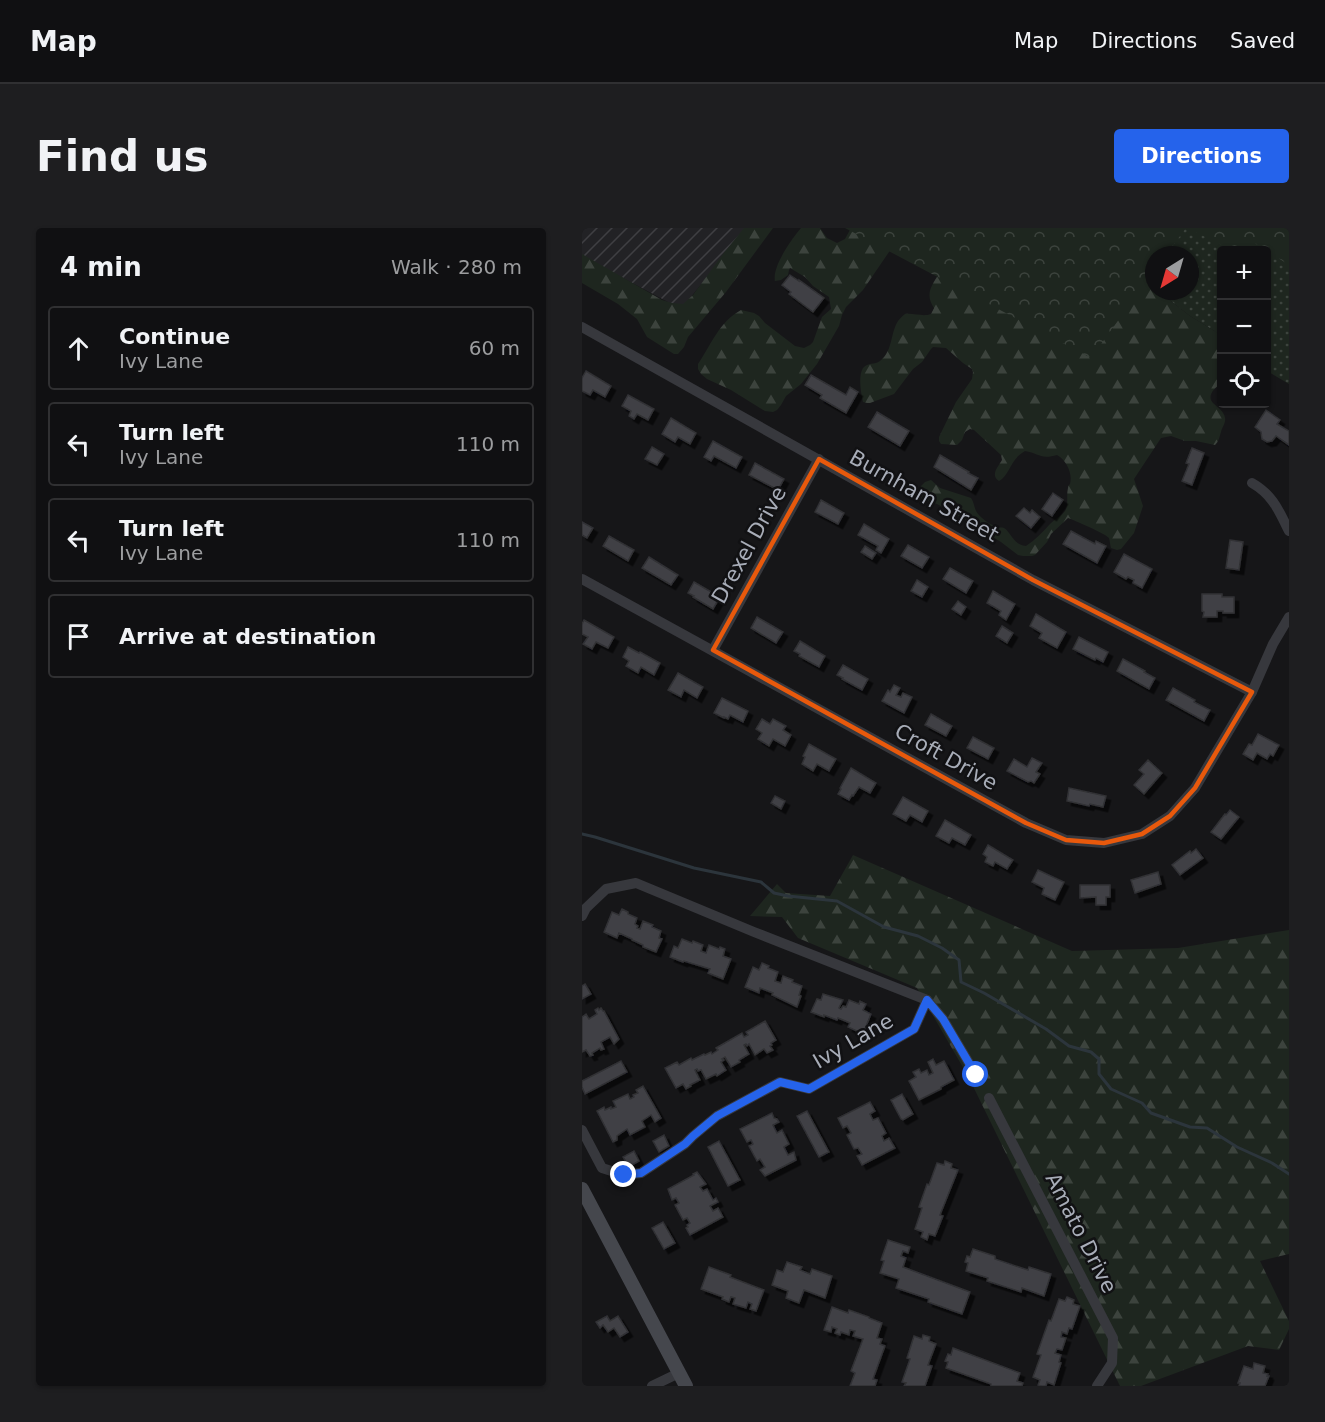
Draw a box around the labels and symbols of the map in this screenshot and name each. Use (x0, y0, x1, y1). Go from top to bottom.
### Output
north arrow (1145, 246, 1199, 300)
street label: Burnham Street (845, 445, 1003, 547)
street label: Drexel Drive (707, 482, 791, 608)
street label: Croft Drive (890, 719, 1002, 795)
street label: Ivy Lane (809, 1008, 897, 1074)
route start (962, 1061, 988, 1087)
route end (610, 1161, 636, 1187)
street label: Amato Drive (1040, 1169, 1122, 1297)

